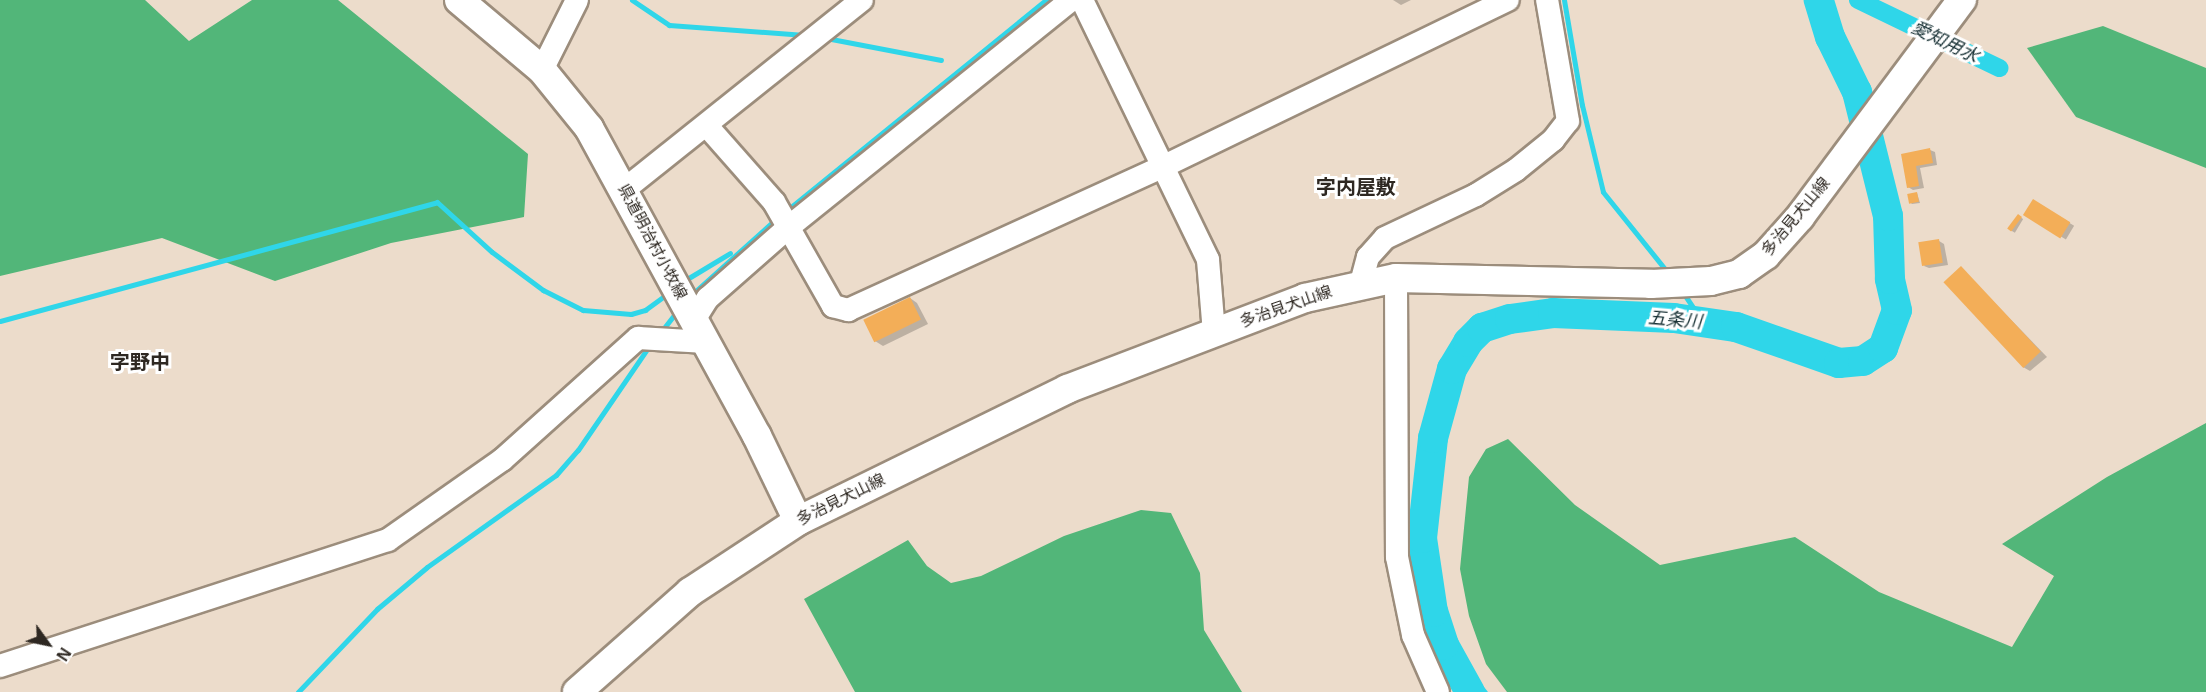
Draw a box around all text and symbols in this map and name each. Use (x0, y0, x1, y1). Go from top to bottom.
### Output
water label: 愛知用水 (1908, 17, 1982, 67)
street label: 多治見犬山線 (1758, 174, 1834, 260)
district label: 字内屋敷 (1316, 175, 1396, 199)
street label: 県道明治村小牧線 (613, 181, 691, 303)
street label: 多治見犬山線 (1237, 282, 1335, 332)
water label: 五条川 (1647, 307, 1703, 333)
district label: 字野中 (110, 350, 170, 374)
street label: 多治見犬山線 (794, 470, 888, 530)
north arrow (18, 614, 78, 674)
text: N (53, 645, 74, 664)

